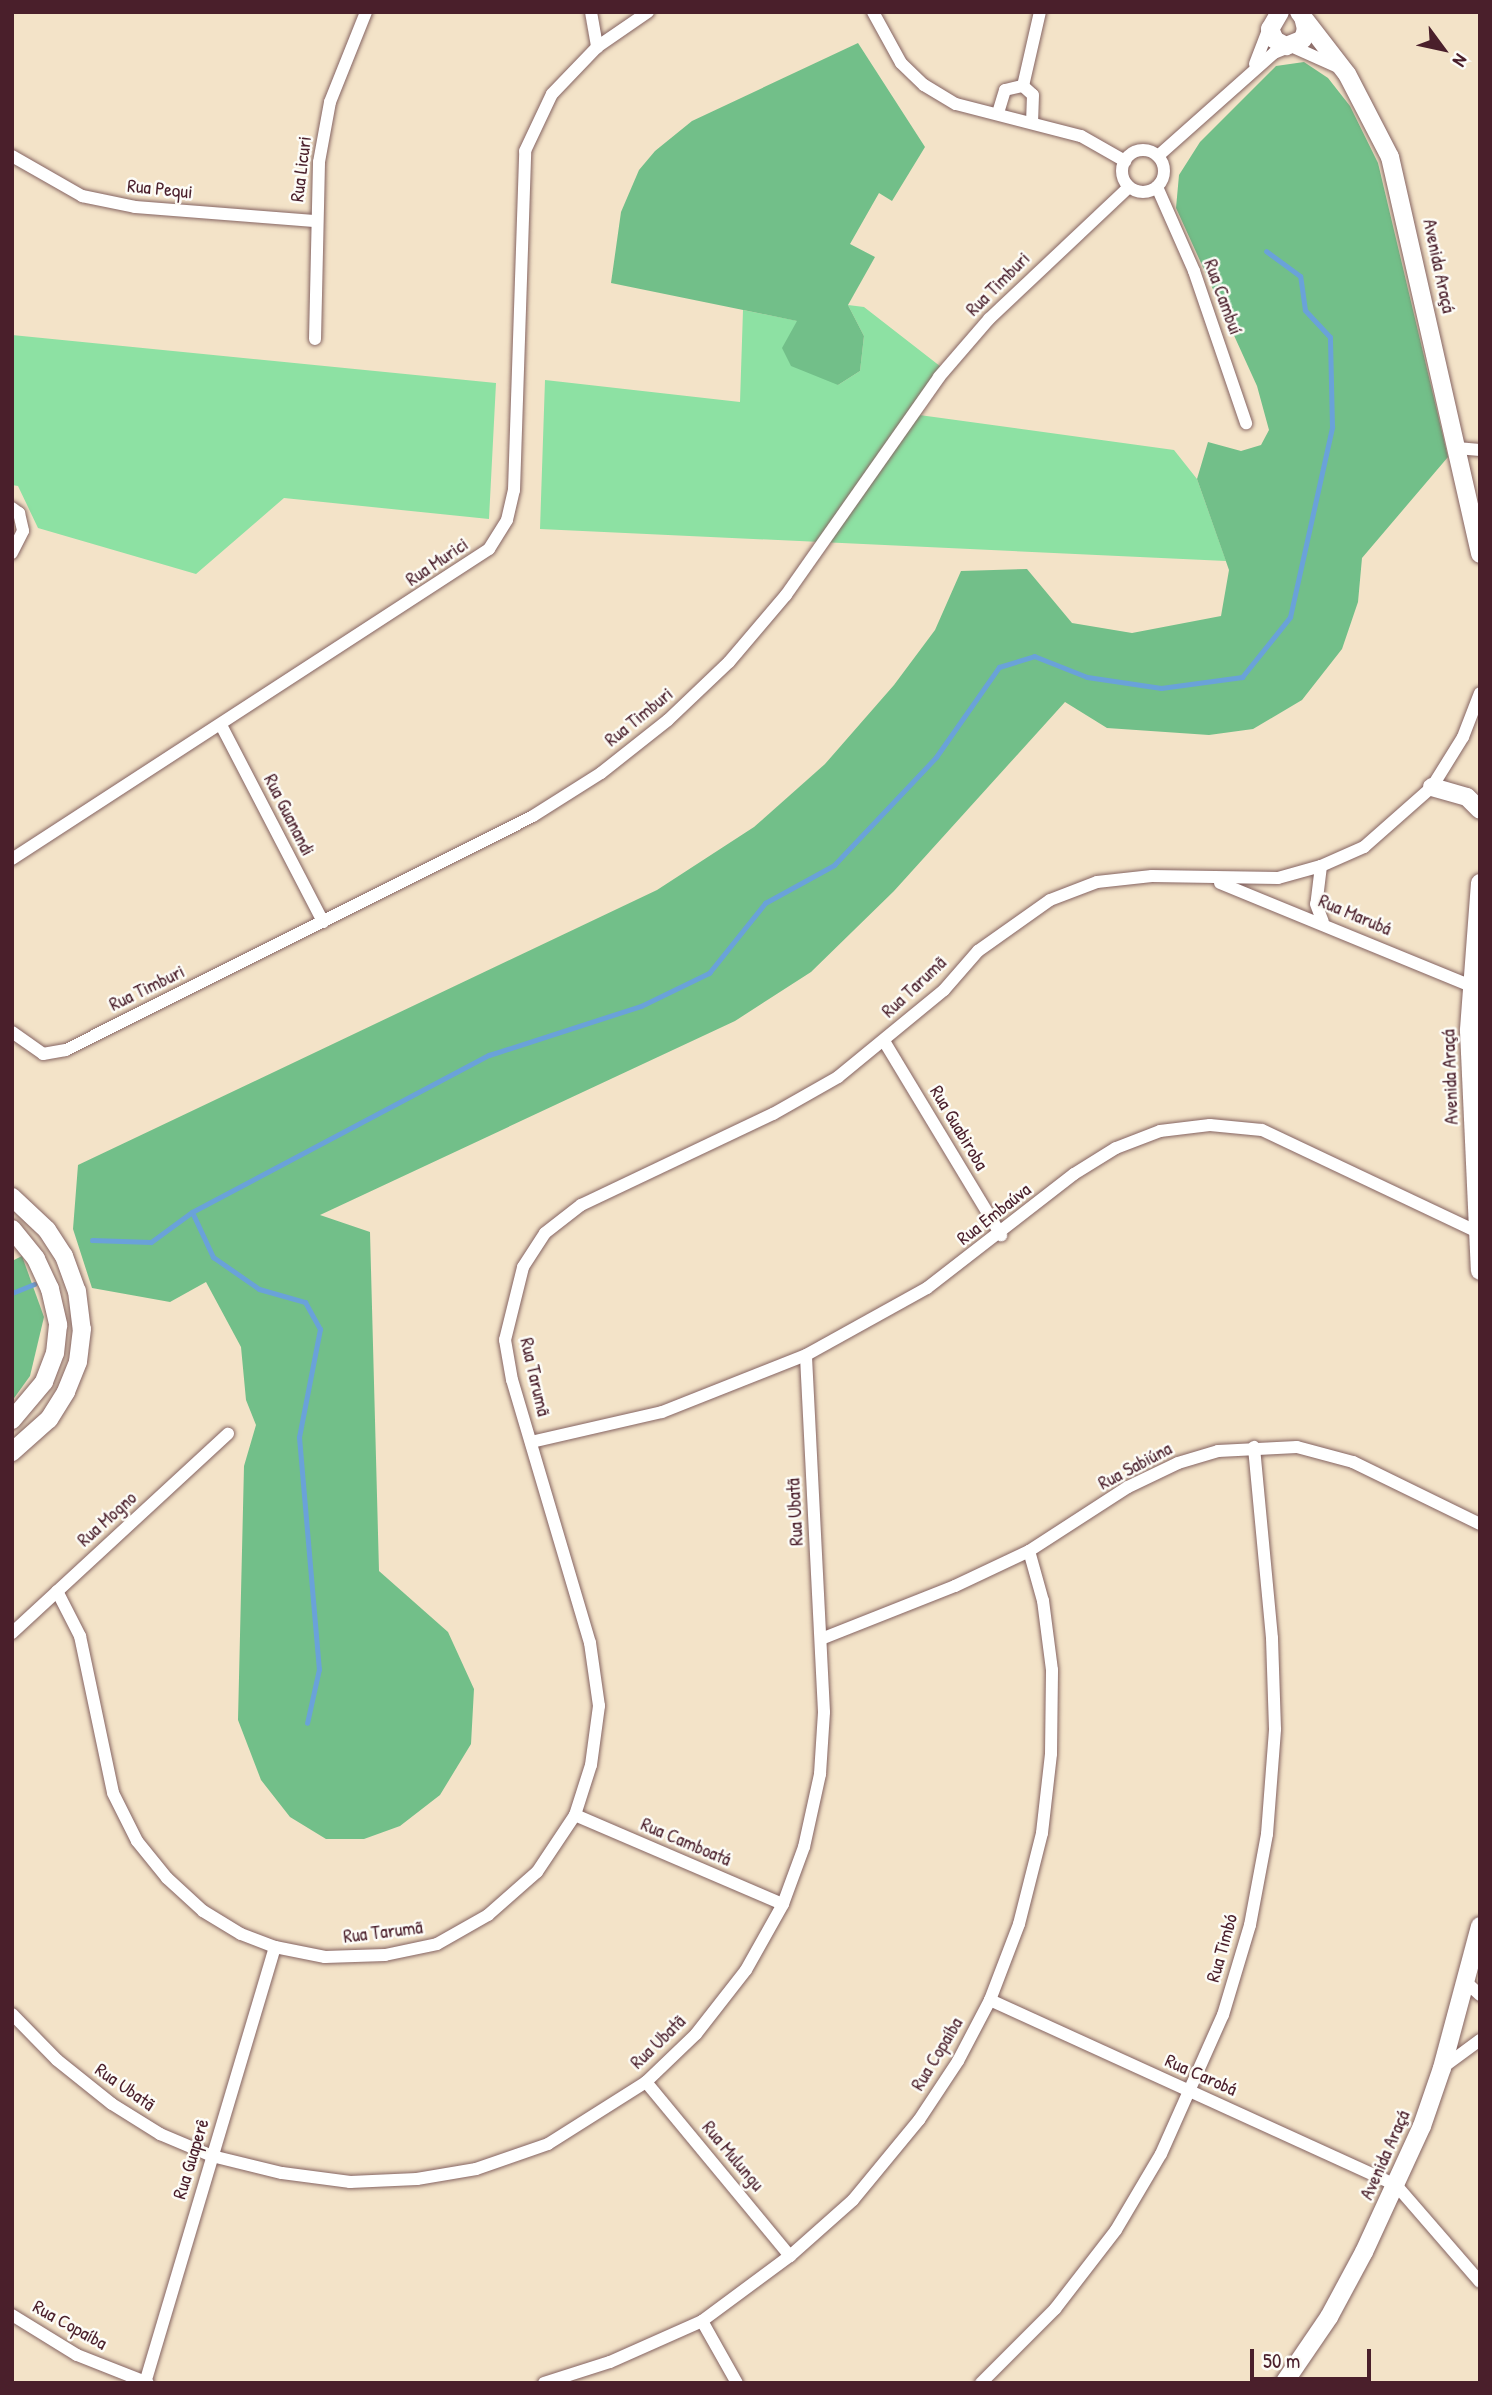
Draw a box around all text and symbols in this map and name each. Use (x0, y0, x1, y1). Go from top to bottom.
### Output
north arrow (1408, 14, 1478, 84)
text: N (1447, 49, 1474, 72)
street label: Rua Licuri (286, 135, 316, 203)
street label: Rua Pequi (126, 174, 194, 204)
street label: Avenida Araçá (1418, 217, 1460, 315)
street label: Rua Timburi (961, 247, 1035, 321)
street label: Rua Cambuí (1199, 256, 1247, 338)
street label: Rua Murici (402, 533, 472, 591)
street label: Rua Timburi (600, 683, 678, 751)
street label: Rua Guanandi (259, 770, 319, 860)
street label: Rua Marubá (1315, 889, 1395, 941)
street label: Rua Tarumã (877, 951, 951, 1023)
street label: Rua Timburi (106, 960, 188, 1016)
street label: Avenida Araçá (1437, 1029, 1463, 1125)
street label: Rua Guabiroba (925, 1082, 993, 1174)
street label: Rua Embaúva (953, 1178, 1035, 1250)
street label: Rua Tarumã (515, 1336, 555, 1418)
street label: Rua Sabiúna (1094, 1437, 1176, 1495)
street label: Rua Ubatã (782, 1478, 808, 1546)
street label: Rua Mogno (73, 1487, 141, 1551)
street label: Rua Camboatá (637, 1813, 735, 1871)
street label: Rua Timbó (1201, 1911, 1243, 1985)
street label: Rua Tarumã (342, 1916, 424, 1948)
street label: Rua Ubatã (626, 2010, 690, 2074)
street label: Rua Copaíba (906, 2013, 968, 2095)
street label: Rua Carobá (1162, 2049, 1240, 2101)
street label: Rua Ubatã (91, 2058, 159, 2116)
street label: Avenida Araçá (1355, 2107, 1415, 2203)
street label: Rua Guaperê (168, 2116, 214, 2202)
street label: Rua Mulungu (697, 2116, 769, 2196)
street label: Rua Copaíba (29, 2295, 111, 2355)
scale bar (1254, 2336, 1375, 2380)
text: 50 m (1263, 2346, 1300, 2375)

